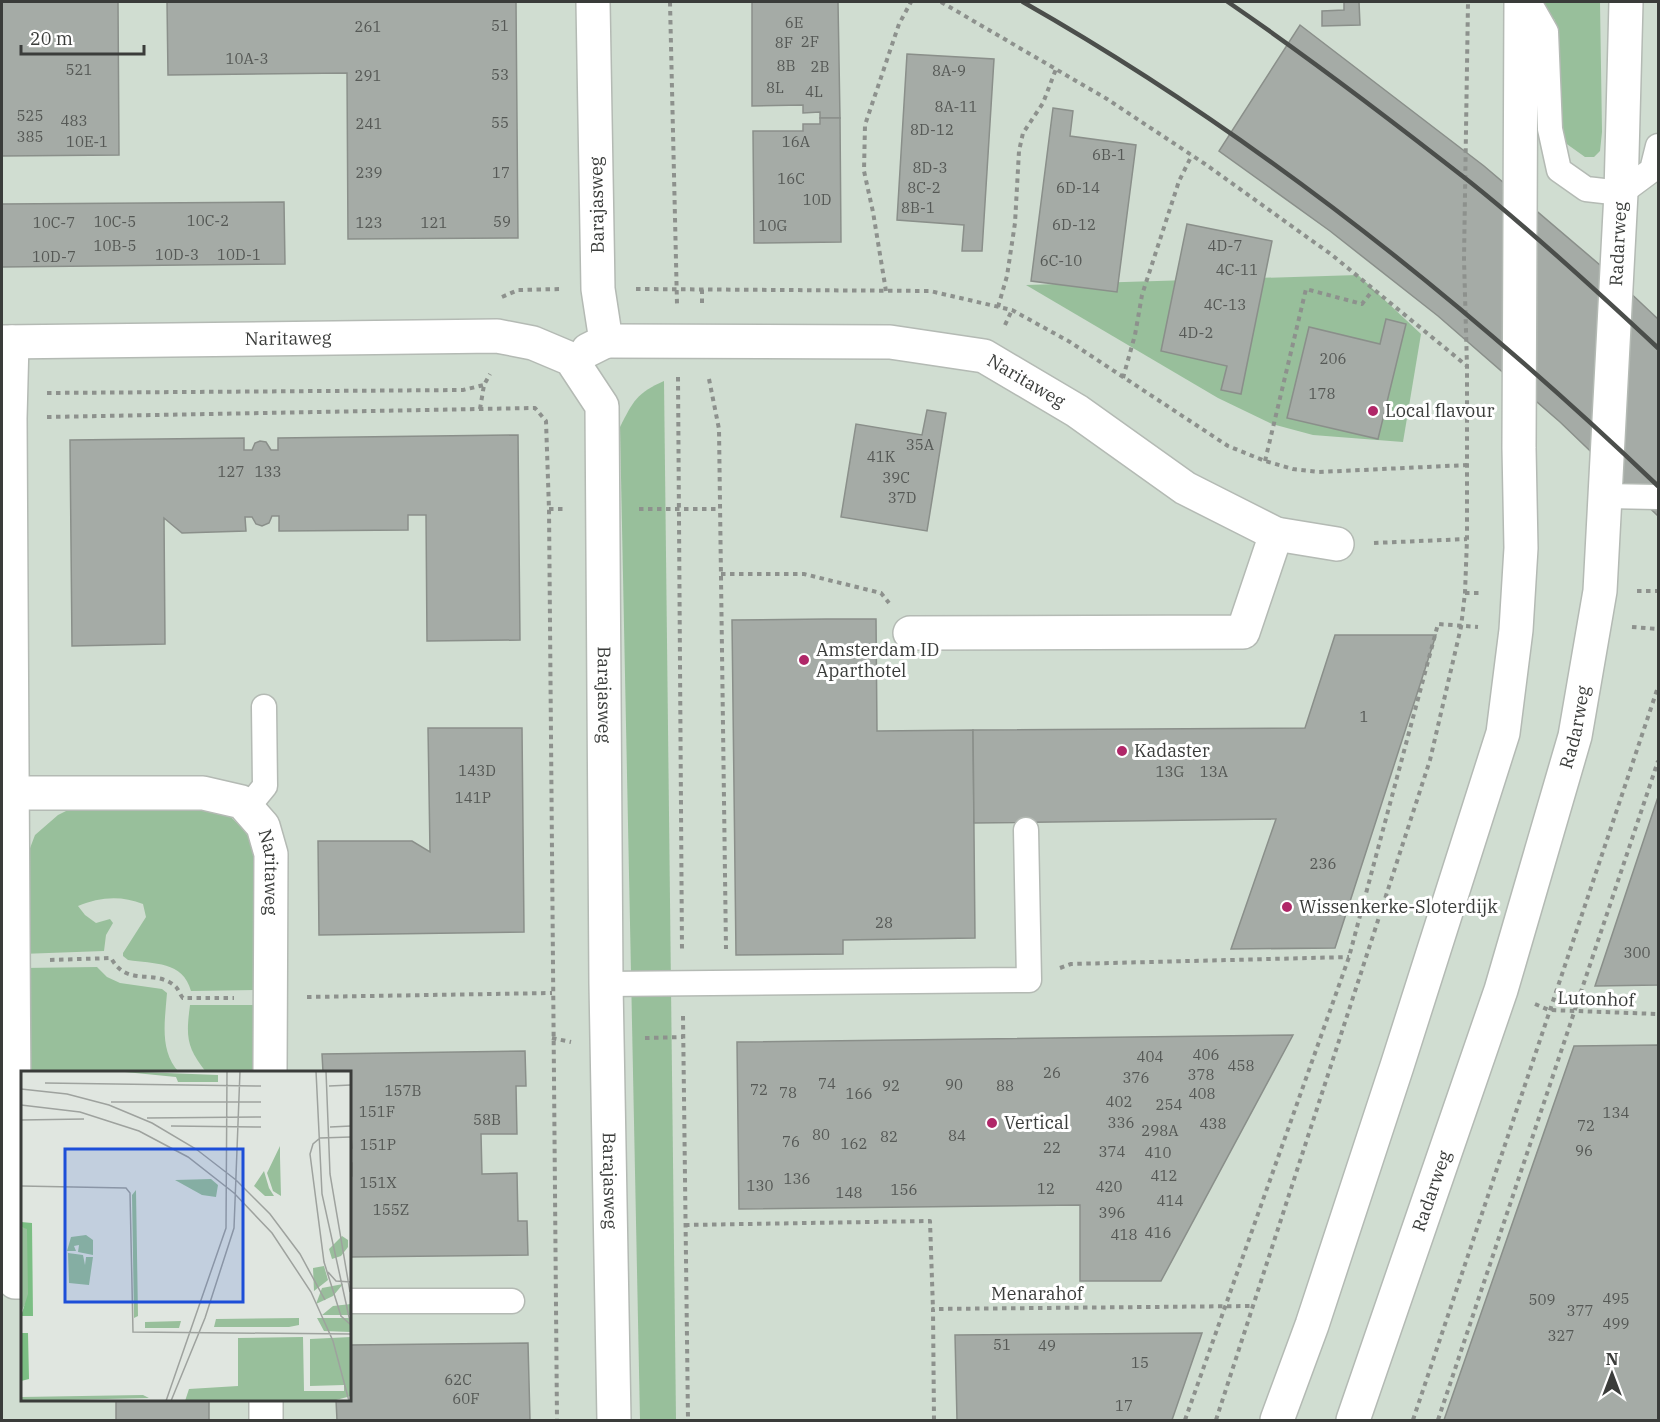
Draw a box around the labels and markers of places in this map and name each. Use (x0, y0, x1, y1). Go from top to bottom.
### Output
place label: Local flavour (1385, 399, 1494, 422)
marker: Local flavour (1366, 404, 1380, 418)
place label: Amsterdam ID Aparthotel (816, 638, 939, 682)
marker: Amsterdam ID Aparthotel (797, 653, 811, 667)
place label: Kadaster (1134, 739, 1210, 762)
marker: Kadaster (1115, 744, 1129, 758)
place label: Wissenkerke-Sloterdijk (1299, 895, 1498, 918)
marker: Wissenkerke-Sloterdijk (1280, 900, 1294, 914)
place label: Vertical (1004, 1111, 1069, 1134)
marker: Vertical (985, 1116, 999, 1130)

